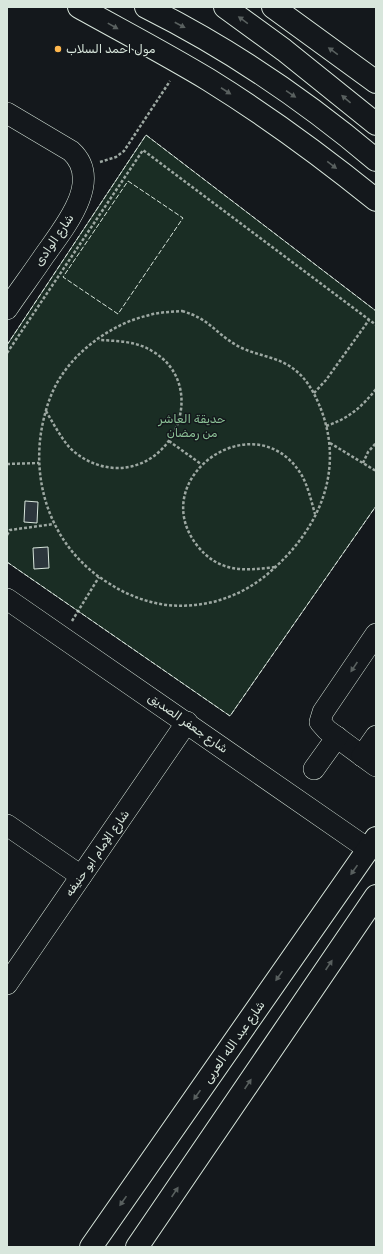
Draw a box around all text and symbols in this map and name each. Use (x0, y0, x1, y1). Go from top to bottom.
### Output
one-way arrow (237, 16, 248, 24)
one-way arrow (174, 22, 186, 28)
one-way arrow (107, 23, 119, 29)
place label: مول احمد السلاب (66, 42, 156, 57)
marker: مول احمد السلاب (53, 44, 63, 54)
one-way arrow (328, 47, 339, 55)
one-way arrow (220, 87, 231, 94)
one-way arrow (285, 90, 296, 98)
one-way arrow (341, 95, 351, 104)
one-way arrow (326, 161, 337, 170)
street label: شارع الوادى (31, 211, 78, 270)
park label: حديقة العاشر من رمضان (158, 412, 225, 441)
one-way arrow (350, 661, 358, 672)
street label: شارع جعفر الصديق (144, 690, 231, 758)
street label: شارع الإمام ابو حنيفه (62, 807, 134, 900)
one-way arrow (350, 865, 358, 875)
one-way arrow (325, 960, 333, 970)
one-way arrow (275, 971, 283, 982)
street label: شارع عبد الله العربى (200, 998, 269, 1087)
one-way arrow (244, 1079, 252, 1089)
one-way arrow (193, 1089, 201, 1100)
one-way arrow (171, 1186, 179, 1197)
one-way arrow (119, 1196, 127, 1207)

